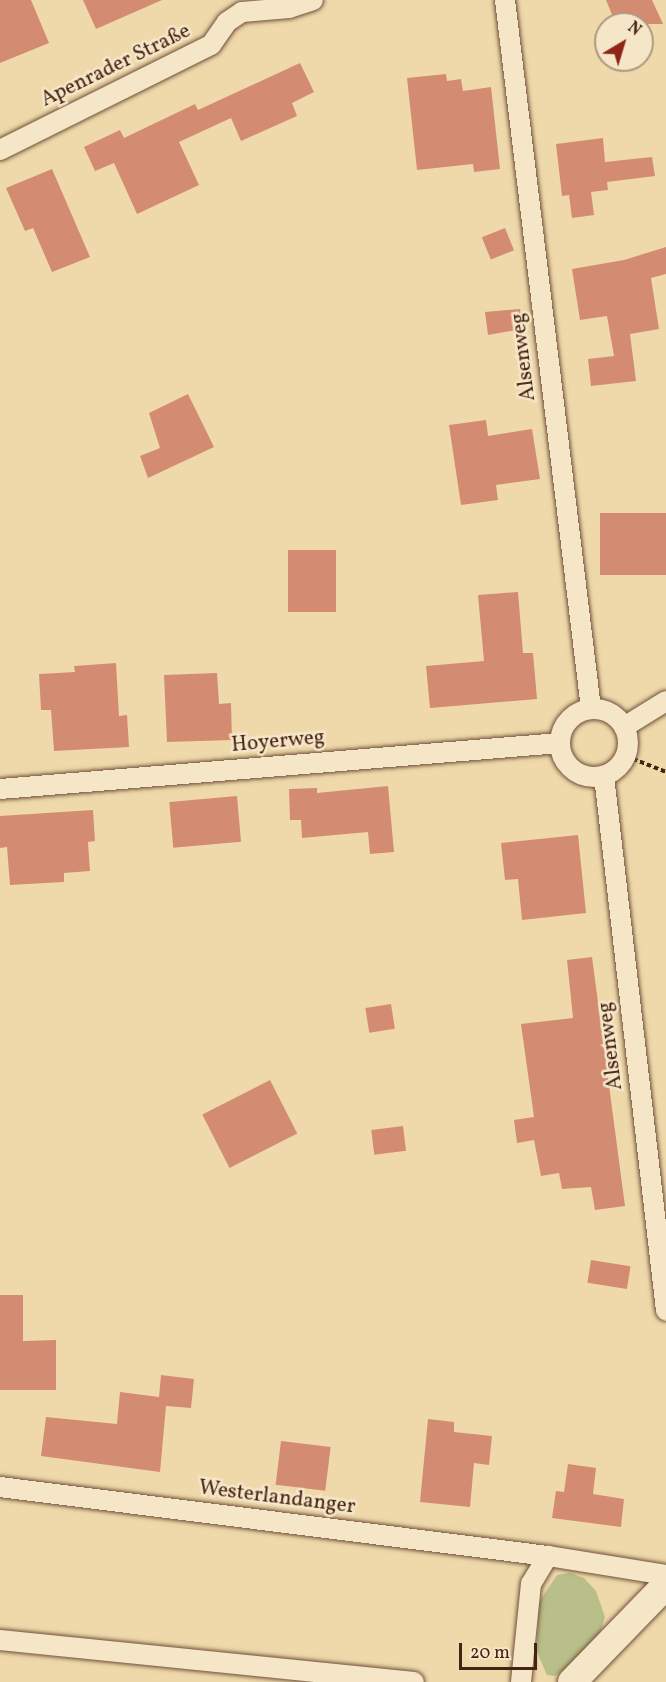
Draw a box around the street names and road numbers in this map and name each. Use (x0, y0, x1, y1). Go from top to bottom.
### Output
street label: Apenrader Straße (37, 19, 195, 113)
street label: Alsenweg (506, 312, 542, 402)
street label: Hoyerweg (230, 725, 326, 759)
street label: Alsenweg (593, 1001, 629, 1091)
street label: Westerlandanger (197, 1476, 357, 1520)

